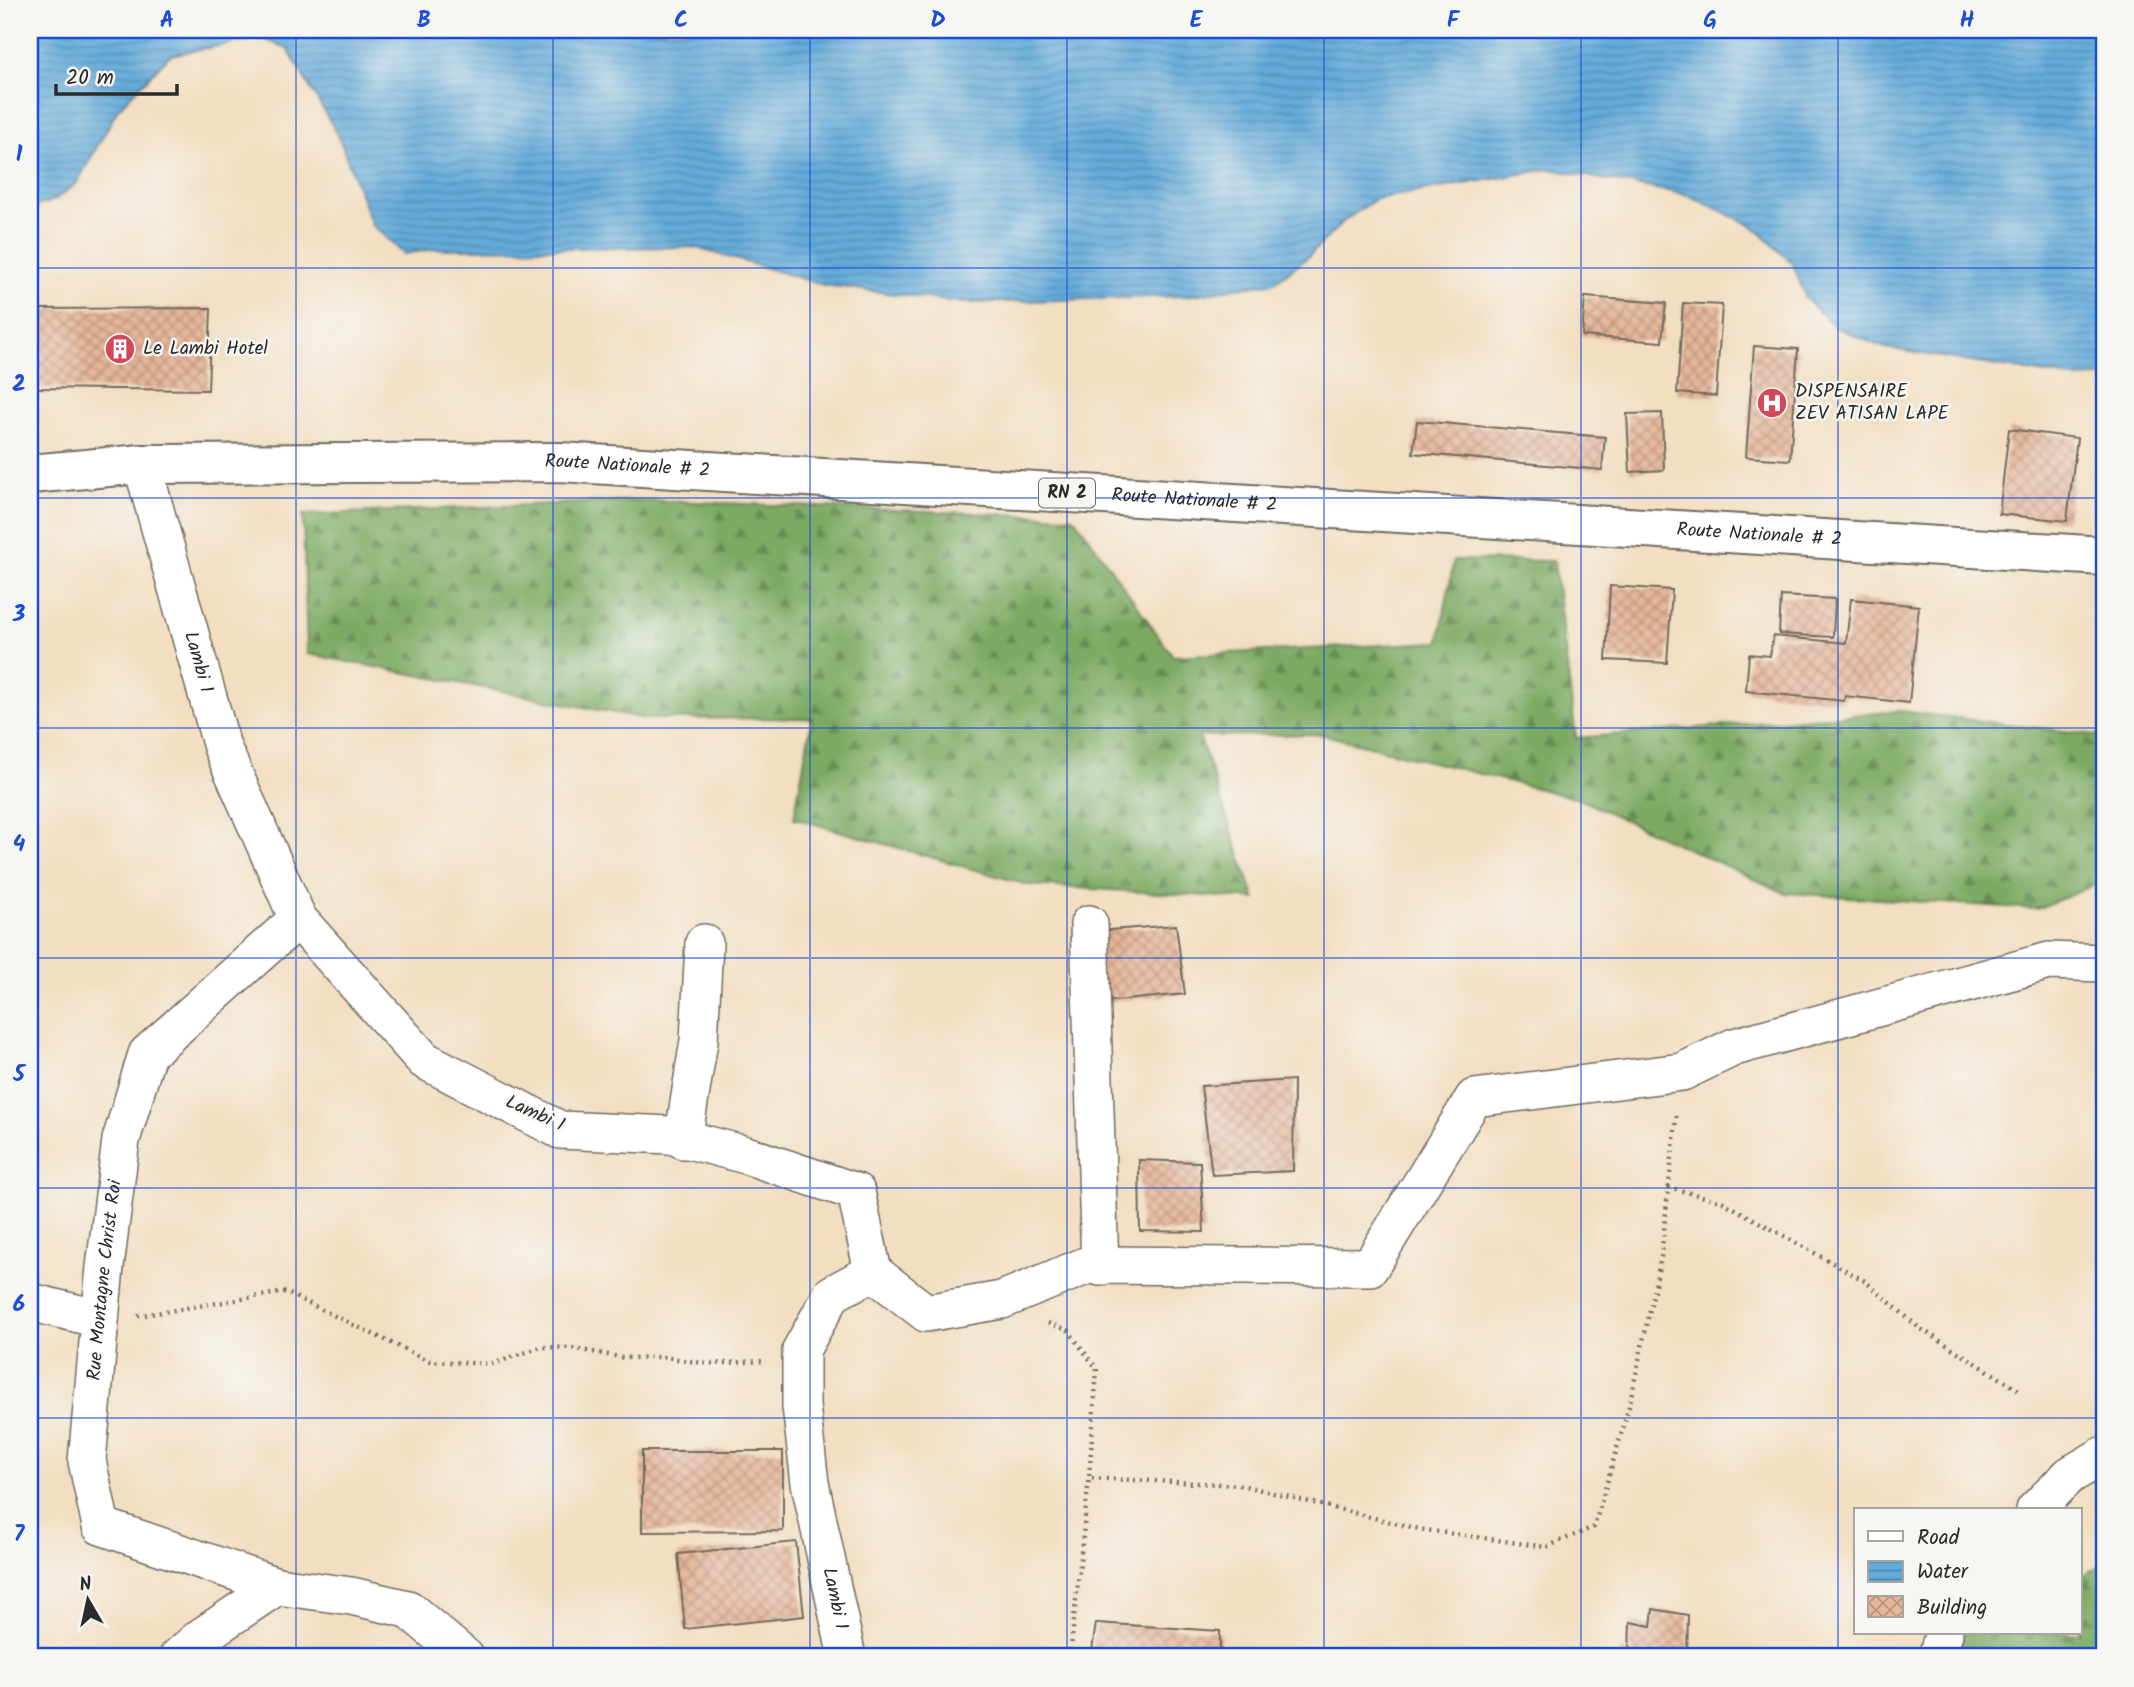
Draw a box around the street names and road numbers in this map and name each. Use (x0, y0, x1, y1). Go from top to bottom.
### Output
street label: Route Nationale # 2 (545, 447, 711, 486)
road number: RN 2 (1039, 478, 1095, 508)
street label: Route Nationale # 2 (1111, 481, 1278, 521)
street label: Route Nationale # 2 (1676, 515, 1843, 555)
street label: Lambi 1 (175, 628, 221, 696)
street label: Lambi 1 (500, 1088, 570, 1140)
street label: Rue Montagne Christ Roi (80, 1177, 131, 1382)
street label: Lambi 1 (813, 1565, 856, 1632)

